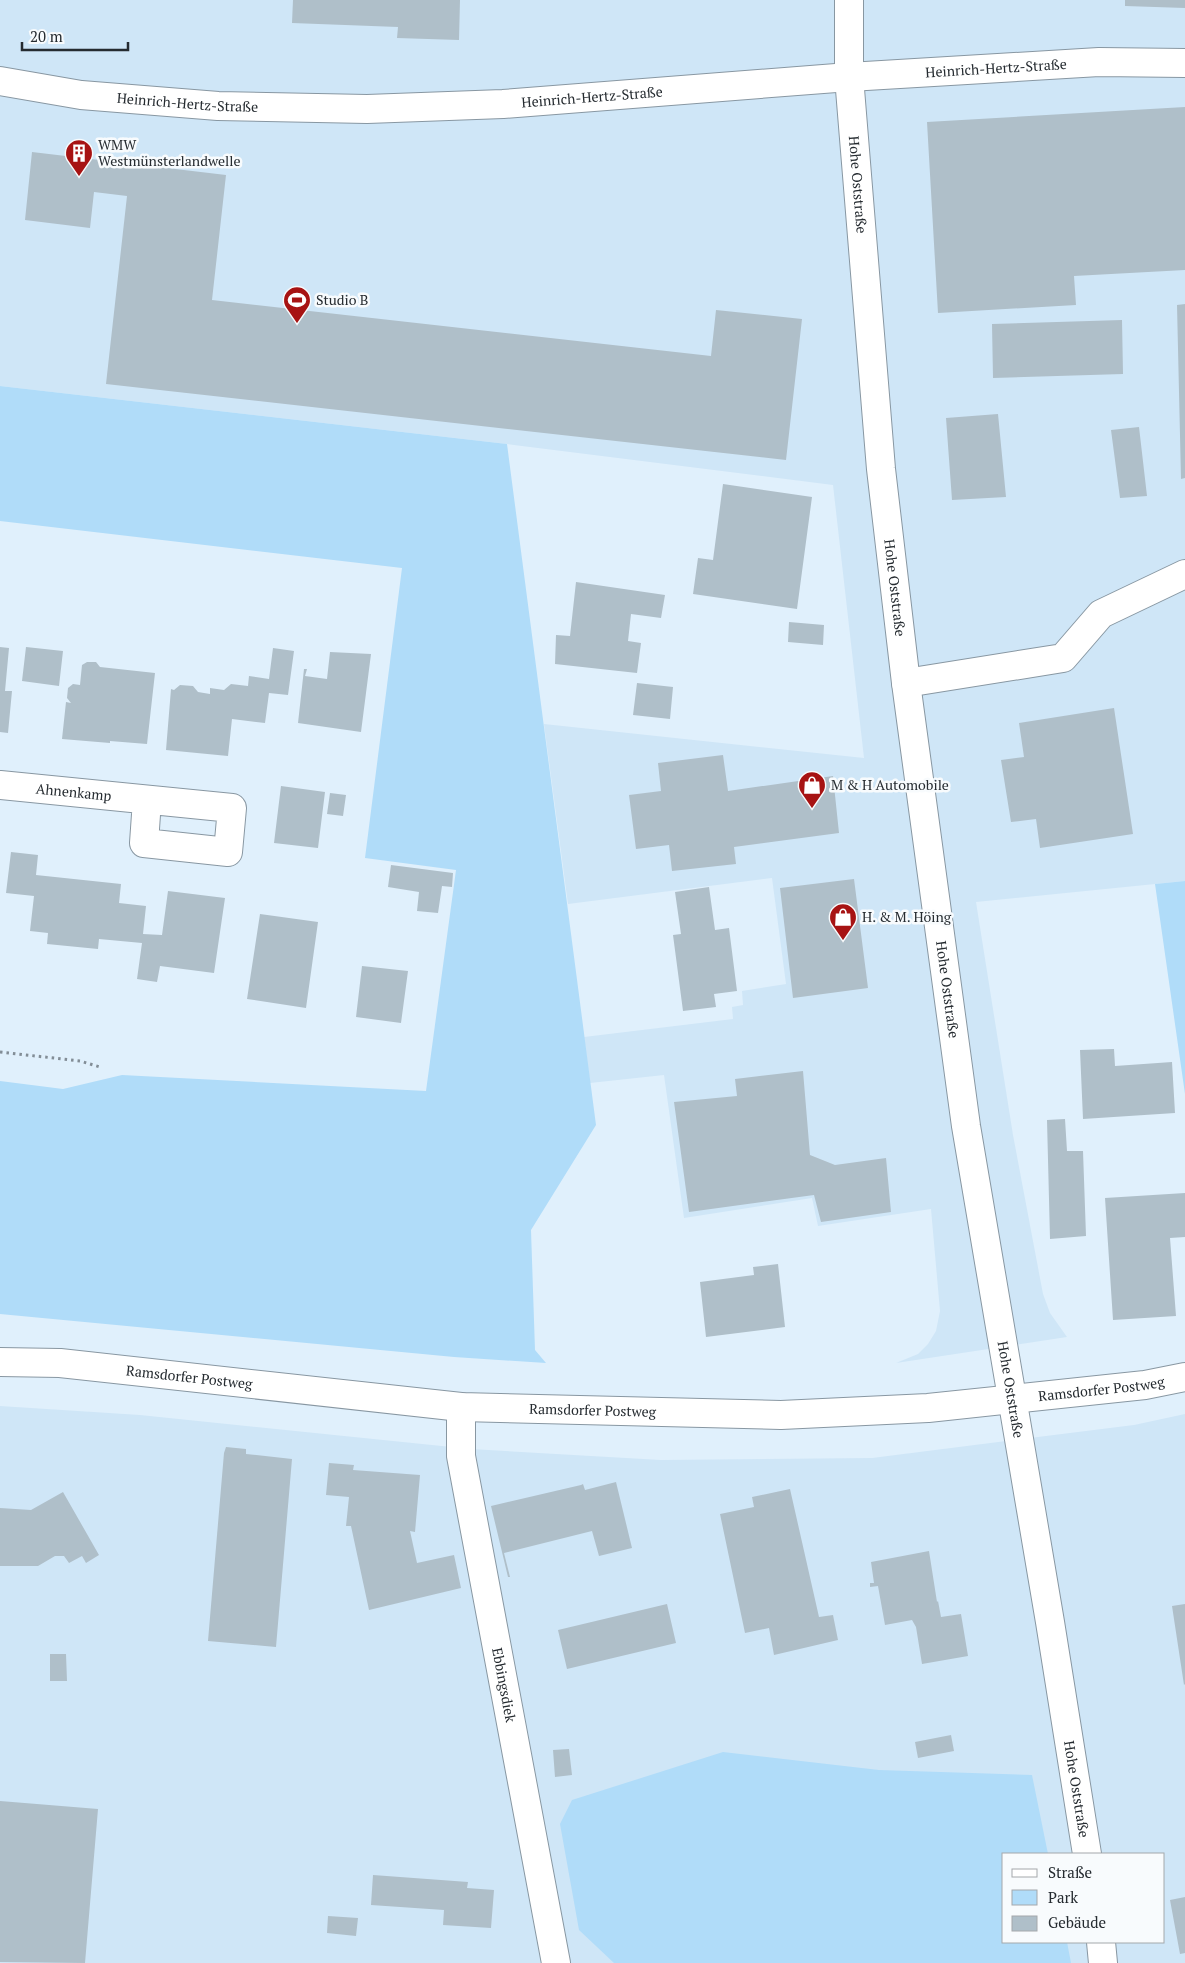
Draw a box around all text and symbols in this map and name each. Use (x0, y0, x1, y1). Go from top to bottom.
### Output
scale bar (22, 20, 129, 52)
text: 20 m (30, 26, 63, 46)
street label: Heinrich-Hertz-Straße (925, 54, 1067, 81)
street label: Heinrich-Hertz-Straße (521, 82, 663, 112)
street label: Heinrich-Hertz-Straße (116, 88, 258, 116)
place label: WMW Westmünsterlandwelle (98, 135, 240, 170)
street label: Hohe Oststraße (845, 135, 872, 234)
building icon: WMW Westmünsterlandwelle (64, 138, 94, 177)
sports icon: Studio B (282, 285, 312, 324)
place label: Studio B (316, 290, 368, 309)
street label: Hohe Oststraße (880, 538, 911, 638)
shop icon: M & H Automobile (797, 770, 827, 809)
place label: M & H Automobile (831, 775, 949, 794)
street label: Ahnenkamp (35, 779, 112, 805)
shop icon: H. & M. Höing (828, 902, 858, 941)
place label: H. & M. Höing (862, 907, 952, 926)
street label: Hohe Oststraße (932, 940, 964, 1039)
street label: Hohe Oststraße (994, 1339, 1029, 1439)
street label: Ramsdorfer Postweg (125, 1360, 254, 1393)
street label: Ramsdorfer Postweg (1037, 1371, 1167, 1405)
street label: Ramsdorfer Postweg (529, 1399, 657, 1421)
street label: Ebbingsdiek (488, 1646, 521, 1725)
street label: Hohe Oststraße (1060, 1739, 1094, 1839)
legend (1002, 1853, 1165, 1943)
text: Straße (1048, 1862, 1092, 1882)
text: Park (1048, 1887, 1078, 1907)
text: Gebäude (1048, 1912, 1106, 1932)

